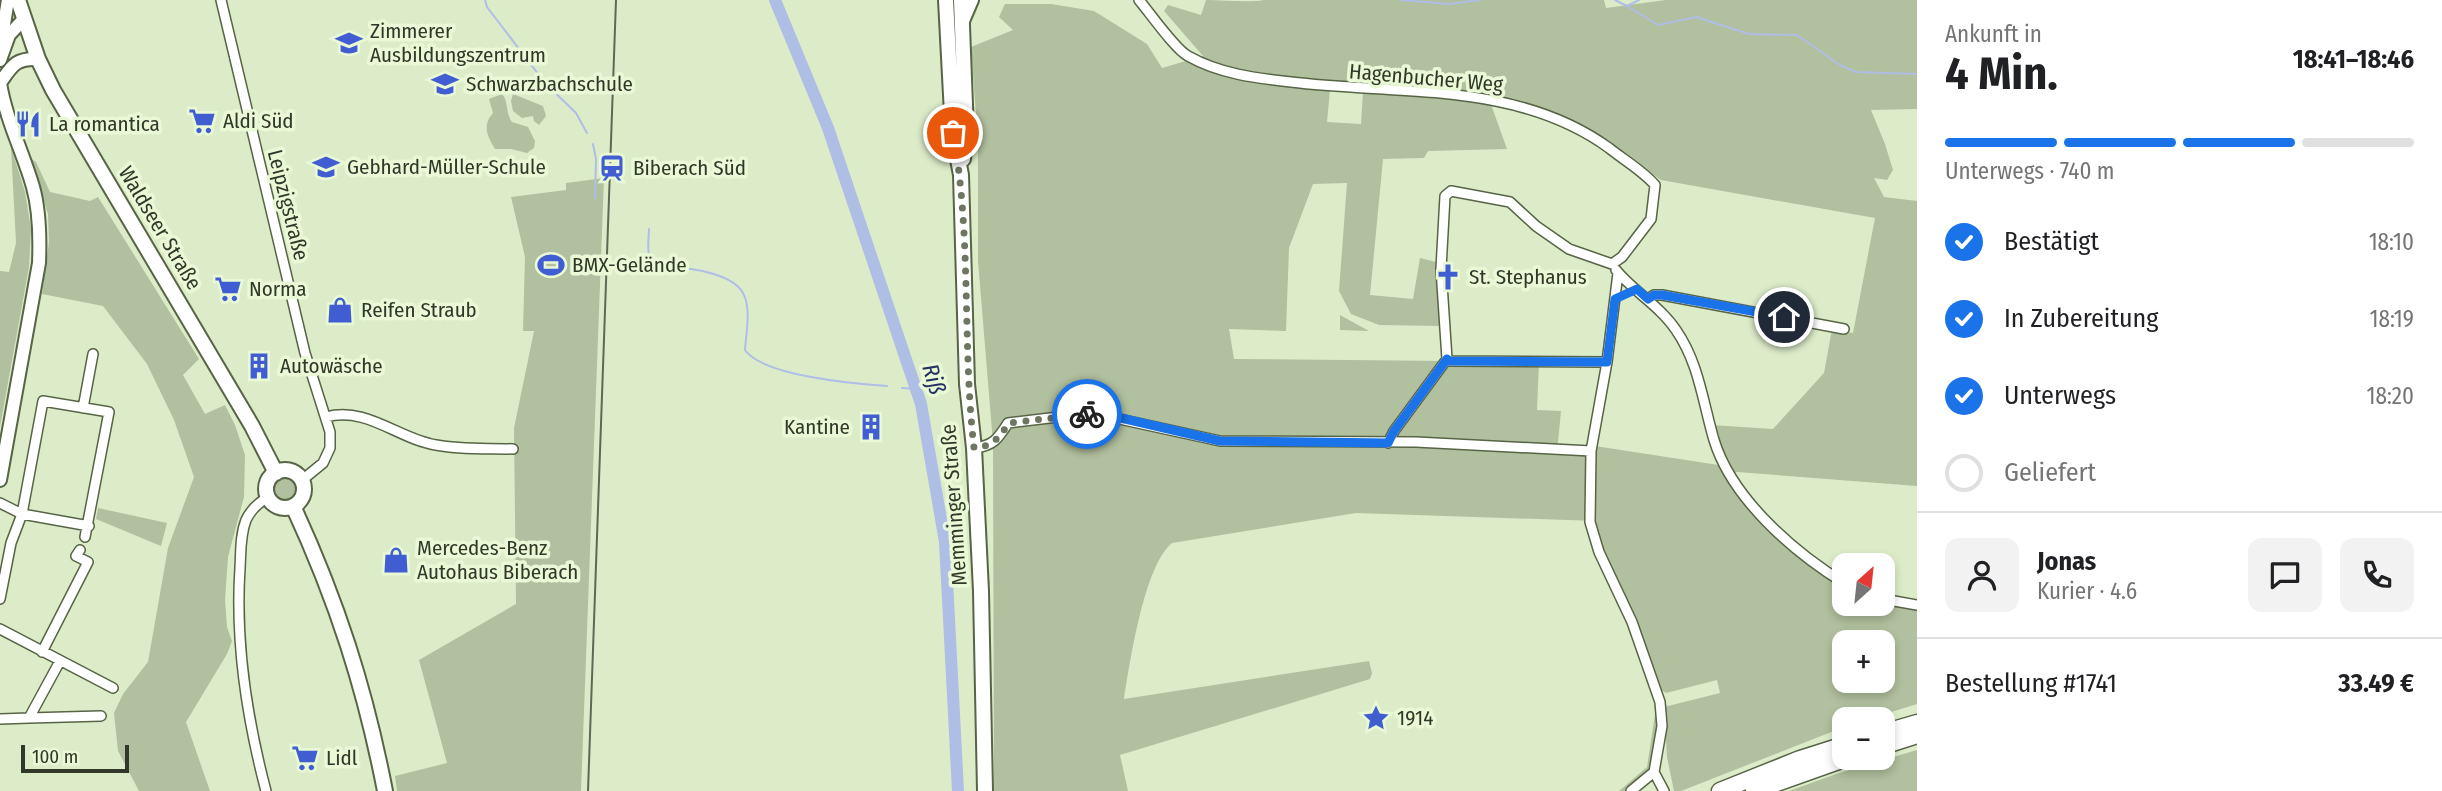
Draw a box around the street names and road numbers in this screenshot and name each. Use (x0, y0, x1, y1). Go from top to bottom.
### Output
street label: Hagenbucher Weg (1348, 58, 1504, 98)
street label: Leipzigstraße (262, 147, 314, 263)
street label: Waldseer Straße (113, 161, 207, 295)
street label: Memminger Straße (935, 423, 973, 587)

